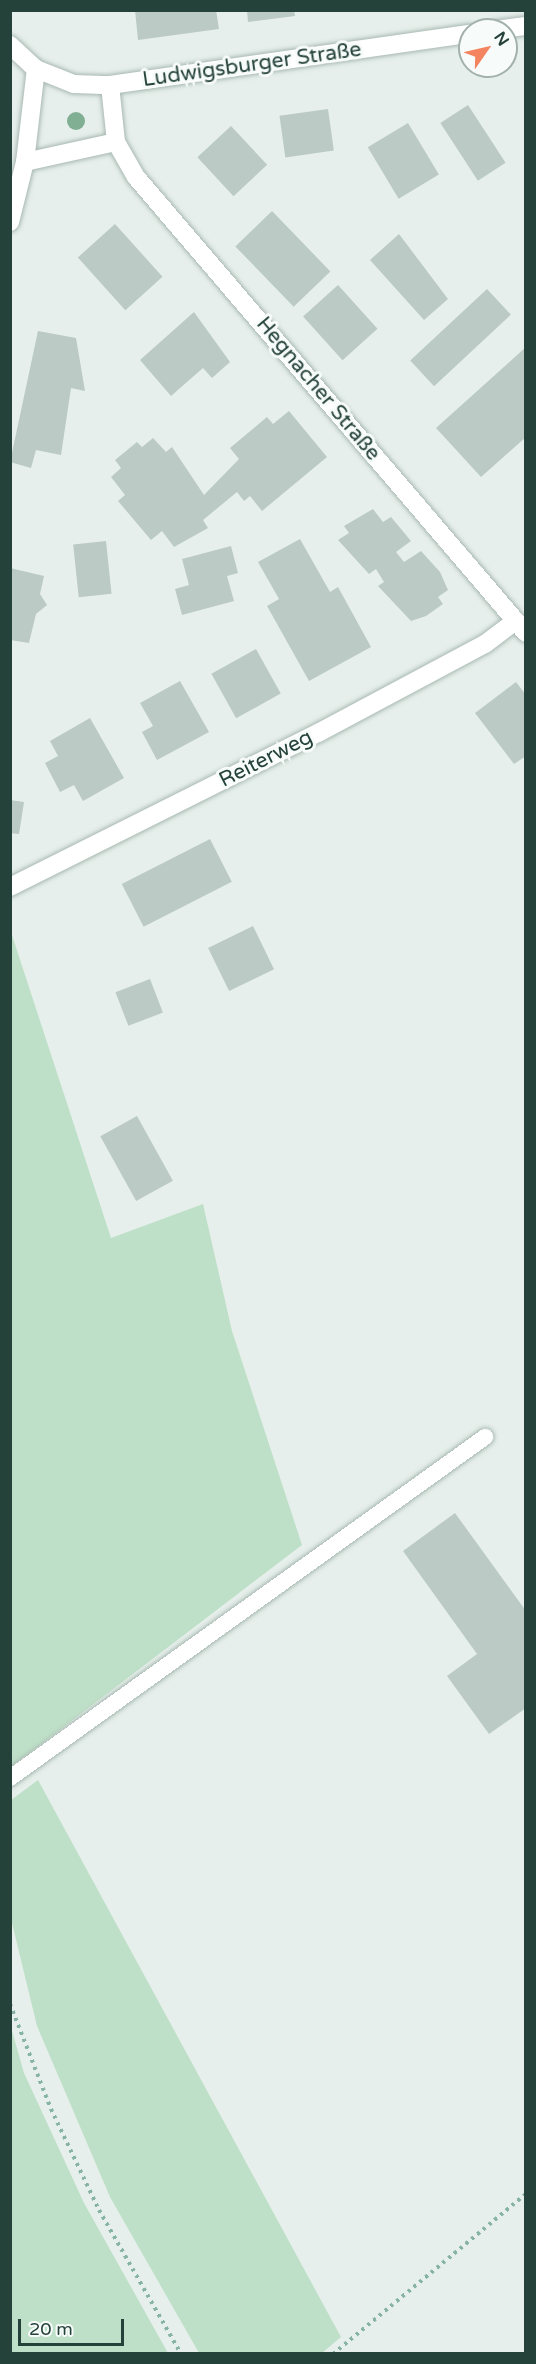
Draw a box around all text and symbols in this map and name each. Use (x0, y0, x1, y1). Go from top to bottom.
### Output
north arrow (458, 18, 518, 78)
text: N (489, 28, 513, 50)
street label: Ludwigsburger Straße (141, 37, 363, 93)
street label: Hegnacher Straße (251, 312, 385, 466)
street label: Reiterweg (215, 725, 317, 793)
scale bar (21, 2307, 128, 2345)
text: 20 m (29, 2318, 73, 2340)

